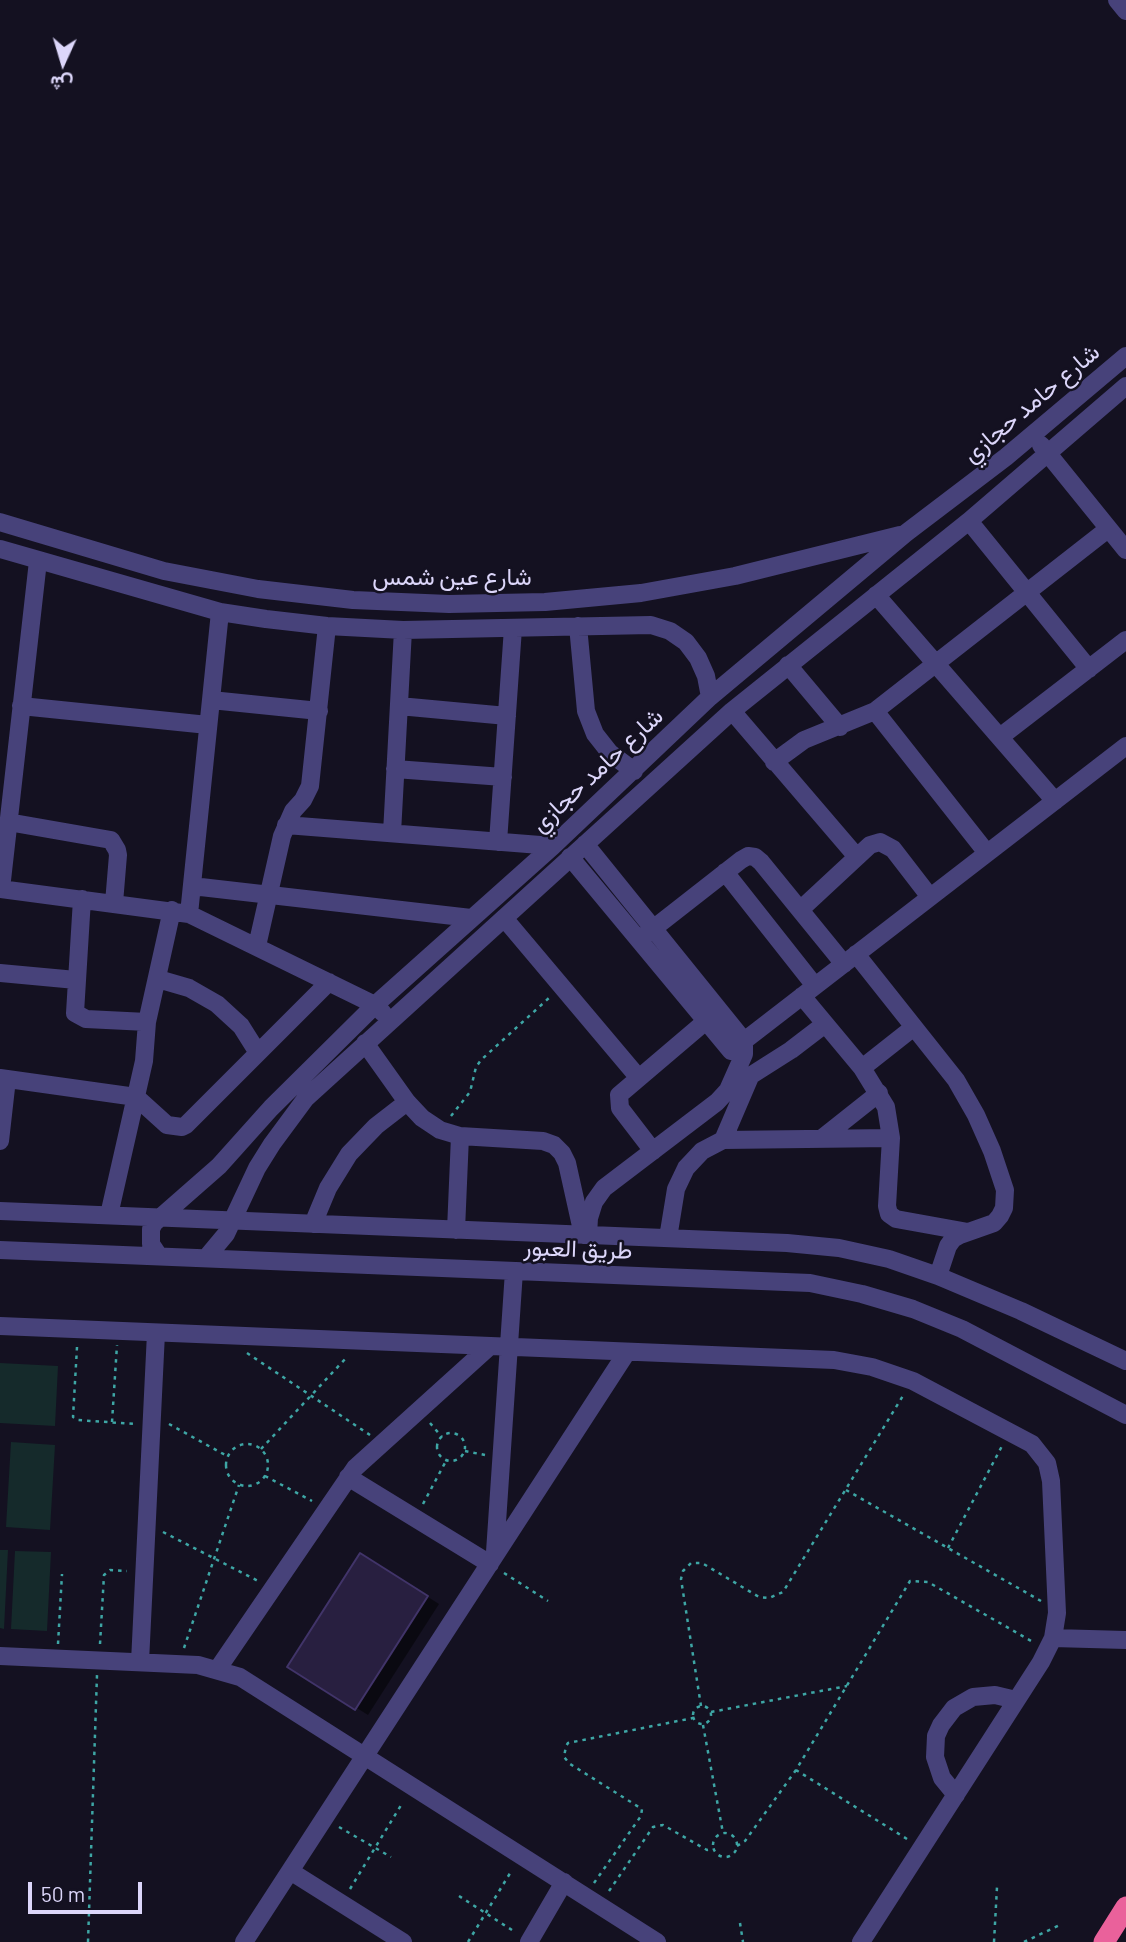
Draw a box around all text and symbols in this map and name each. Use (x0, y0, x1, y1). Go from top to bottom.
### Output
north arrow (28, 28, 98, 98)
text: ش (49, 72, 74, 97)
street label: شارع حامد حجازي (957, 337, 1105, 469)
street label: شارع عين شمس (372, 563, 532, 591)
street label: شارع حامد حجازي (525, 702, 669, 838)
street label: طريق العبور (523, 1233, 633, 1265)
scale bar (32, 1868, 145, 1912)
text: 50 m (41, 1881, 85, 1906)

